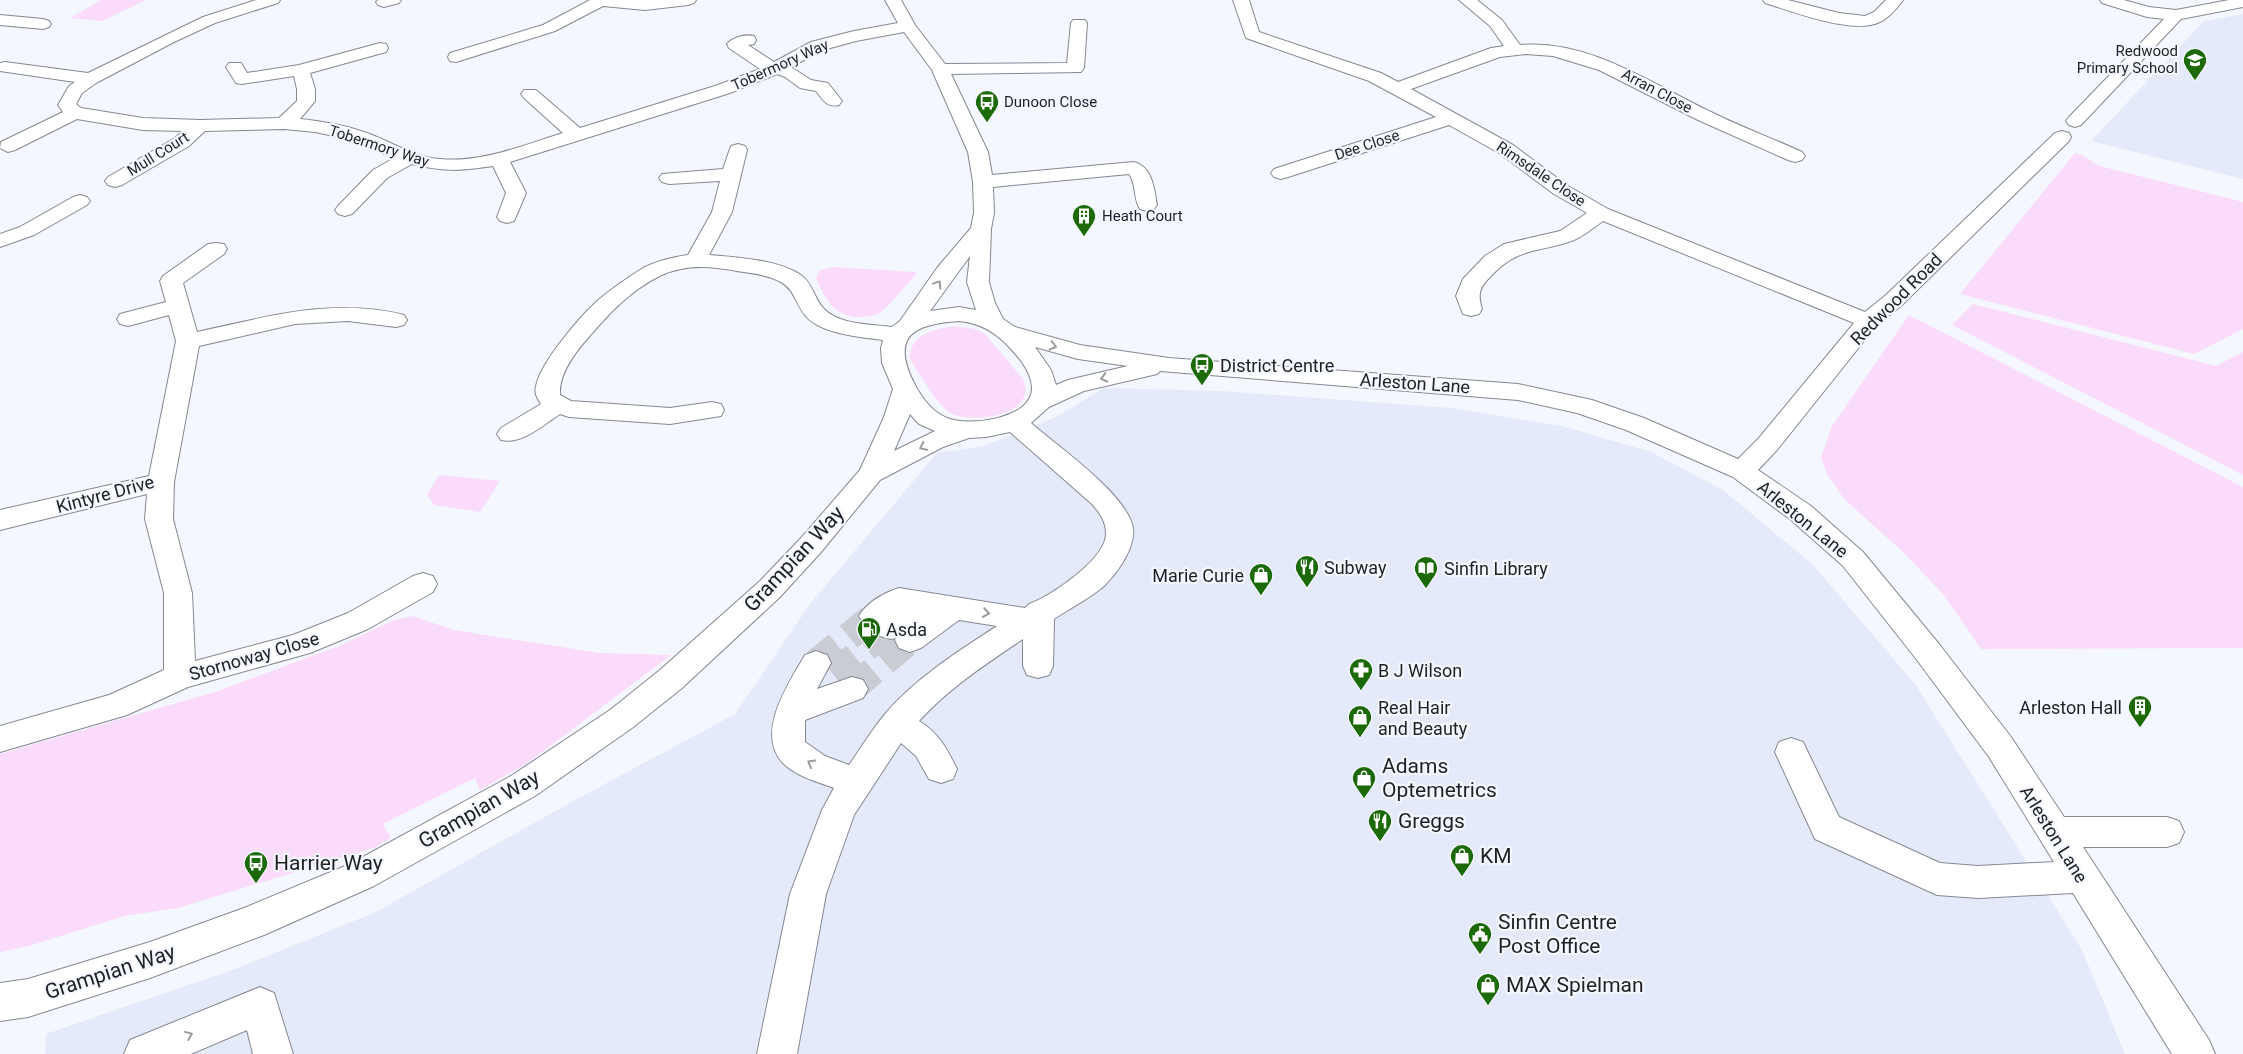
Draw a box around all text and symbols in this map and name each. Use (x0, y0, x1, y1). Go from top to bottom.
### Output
street label: Tobermory Way (729, 36, 831, 94)
place label: Redwood Primary School (2077, 42, 2178, 77)
school or university icon: Redwood Primary School (2182, 47, 2208, 81)
street label: Arran Close (1619, 65, 1695, 117)
bus stop icon: Dunoon Close (974, 89, 1000, 123)
place label: Dunoon Close (1004, 93, 1097, 111)
street label: Tobermory Way (327, 121, 431, 171)
street label: Dee Close (1332, 126, 1402, 164)
street label: Mull Court (124, 128, 192, 180)
street label: Rimsdale Close (1493, 138, 1589, 210)
building icon: Heath Court (1071, 203, 1097, 237)
place label: Heath Court (1102, 207, 1183, 225)
street label: Redwood Road (1846, 249, 1946, 349)
one-way arrow (931, 280, 941, 289)
one-way arrow (1049, 340, 1058, 351)
bus stop icon: District Centre (1189, 352, 1215, 386)
place label: District Centre (1220, 355, 1334, 376)
street label: Arleston Lane (1359, 369, 1471, 397)
one-way arrow (1100, 372, 1109, 383)
one-way arrow (919, 440, 928, 451)
street label: Kintyre Drive (54, 471, 156, 517)
street label: Arleston Lane (1753, 476, 1853, 562)
street label: Grampian Way (739, 501, 849, 617)
restaurant icon: Subway (1294, 554, 1320, 588)
library icon: Sinfin Library (1413, 555, 1439, 589)
place label: Subway (1324, 557, 1387, 578)
place label: Sinfin Library (1444, 558, 1548, 579)
shop icon: Marie Curie (1248, 562, 1274, 596)
place label: Marie Curie (1152, 565, 1244, 586)
one-way arrow (982, 607, 991, 617)
fuel station icon: Asda (856, 616, 882, 650)
place label: Asda (886, 619, 927, 640)
street label: Stornoway Close (187, 627, 321, 685)
pharmacy icon: B J Wilson (1348, 657, 1374, 691)
place label: B J Wilson (1378, 660, 1462, 681)
building icon: Arleston Hall (2127, 694, 2153, 728)
place label: Real Hair and Beauty (1378, 697, 1468, 739)
place label: Arleston Hall (2019, 697, 2122, 718)
shop icon: Real Hair and Beauty (1347, 704, 1373, 738)
place label: Adams Optemetrics (1382, 754, 1497, 802)
one-way arrow (807, 760, 816, 770)
street label: Grampian Way (414, 765, 544, 853)
shop icon: Adams Optemetrics (1351, 765, 1377, 799)
street label: Arleston Lane (2016, 782, 2092, 886)
restaurant icon: Greggs (1367, 808, 1393, 842)
place label: Greggs (1398, 809, 1465, 833)
shop icon: KM (1449, 843, 1475, 877)
place label: KM (1480, 844, 1512, 868)
bus stop icon: Harrier Way (243, 850, 269, 884)
place label: Harrier Way (274, 851, 383, 875)
place label: Sinfin Centre Post Office (1498, 910, 1617, 958)
public building icon: Sinfin Centre Post Office (1467, 921, 1493, 955)
street label: Grampian Way (42, 940, 178, 1004)
shop icon: MAX Spielman (1475, 972, 1501, 1006)
place label: MAX Spielman (1506, 973, 1644, 997)
one-way arrow (184, 1031, 193, 1042)

